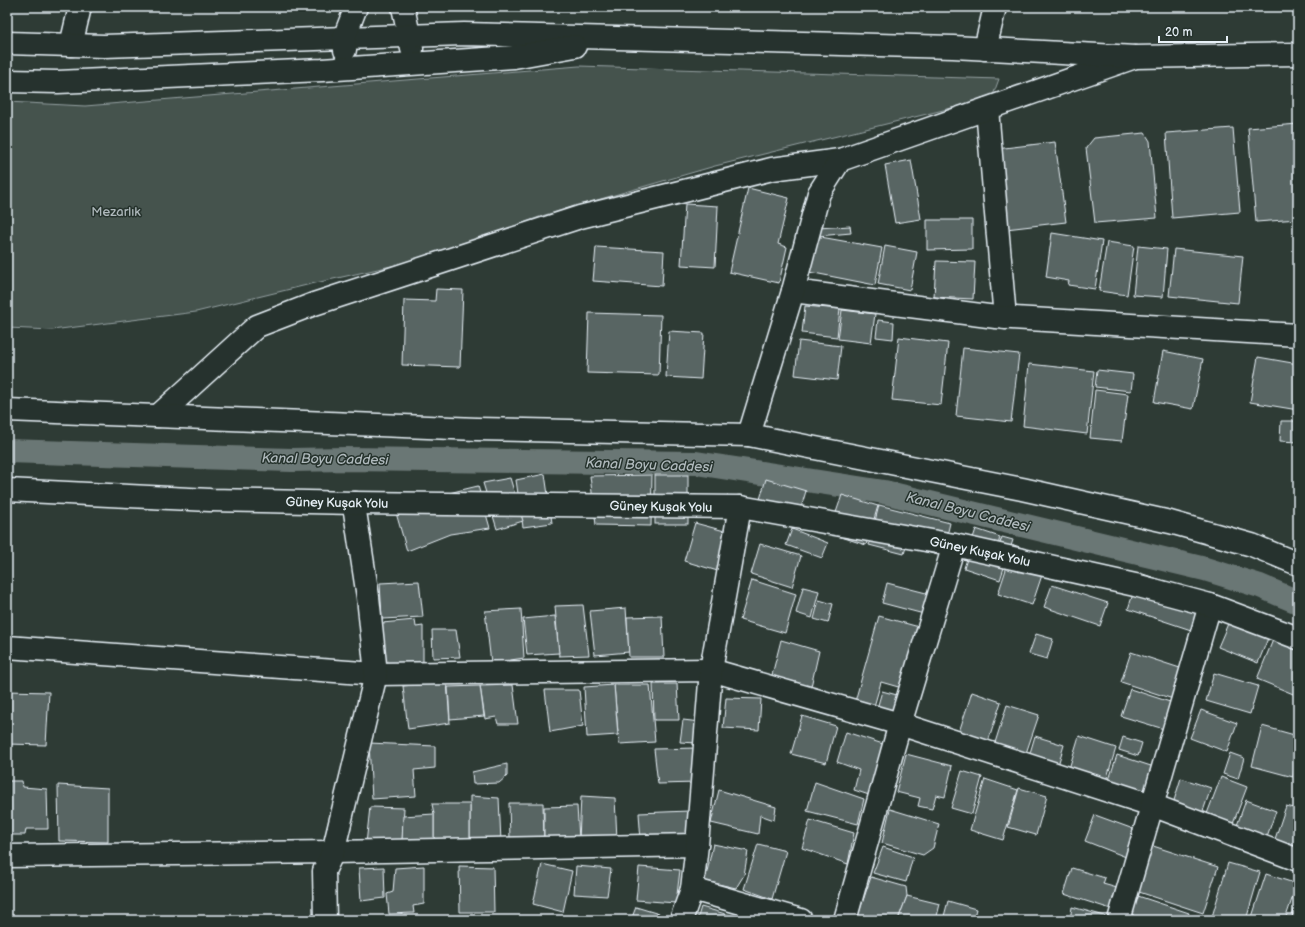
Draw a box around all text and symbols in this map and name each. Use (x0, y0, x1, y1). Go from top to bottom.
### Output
scale bar (1159, 18, 1227, 44)
text: 20 m (1165, 25, 1192, 40)
park label: Mezarlık (91, 204, 141, 220)
water label: Kanal Boyu Caddesi (261, 449, 390, 469)
water label: Kanal Boyu Caddesi (585, 454, 714, 476)
water label: Kanal Boyu Caddesi (904, 488, 1033, 536)
street label: Güney Kuşak Yolu (285, 494, 389, 512)
street label: Güney Kuşak Yolu (609, 498, 713, 516)
street label: Güney Kuşak Yolu (928, 533, 1032, 571)

